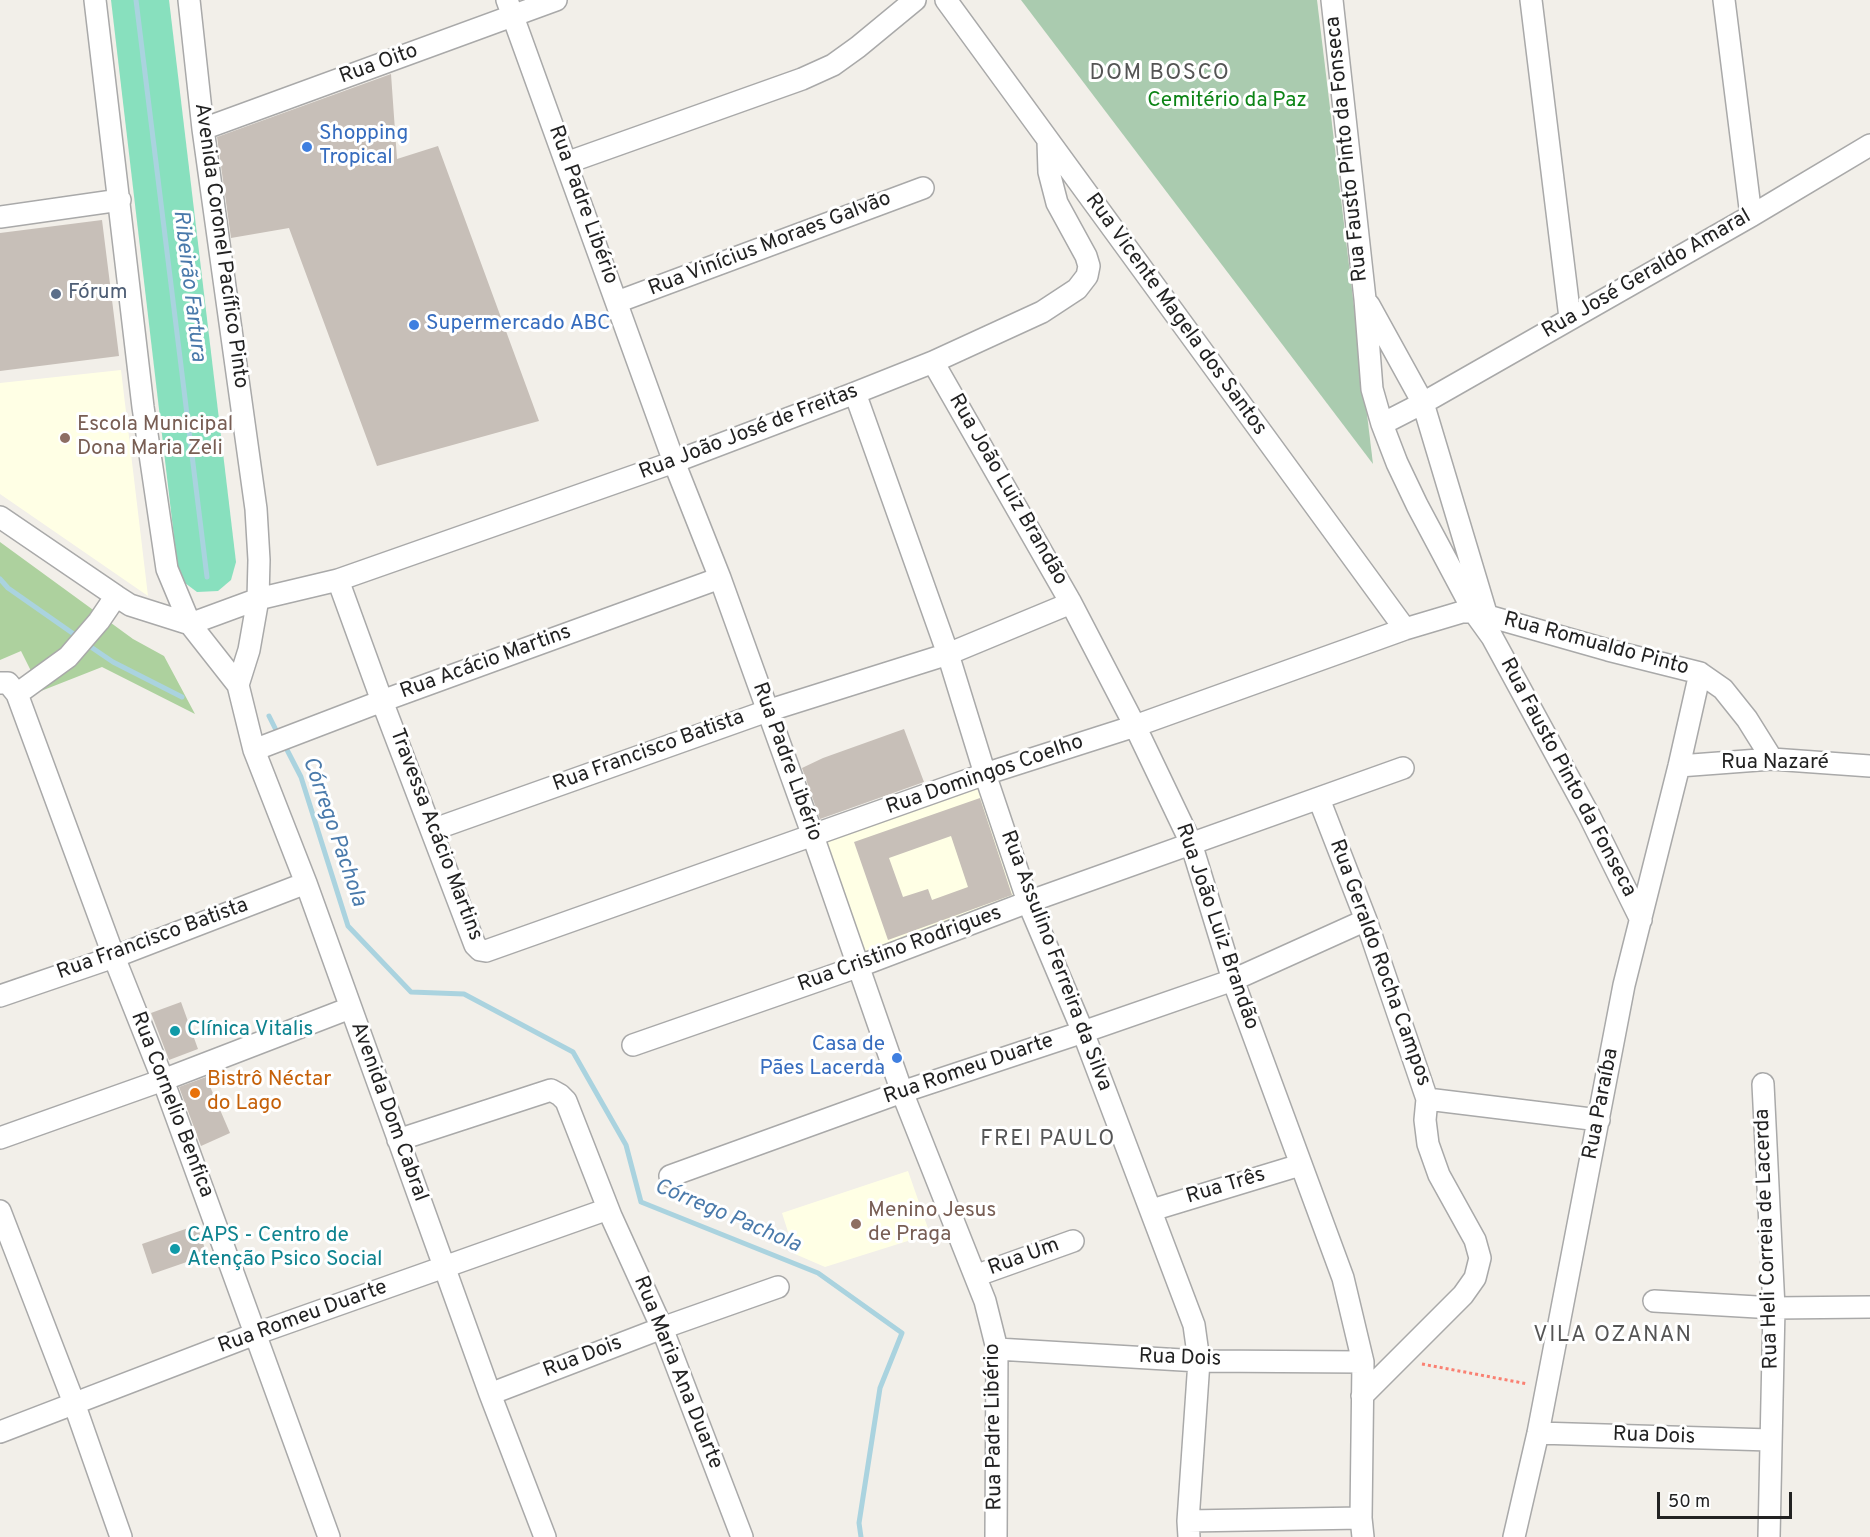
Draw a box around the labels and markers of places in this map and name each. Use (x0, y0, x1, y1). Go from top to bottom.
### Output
place label: Shopping Tropical (319, 122, 408, 172)
marker: Shopping Tropical (300, 140, 314, 154)
place label: Fórum (68, 281, 128, 307)
marker: Fórum (49, 287, 63, 301)
place label: Supermercado ABC (426, 312, 611, 338)
marker: Supermercado ABC (407, 318, 421, 332)
place label: Escola Municipal Dona Maria Zeli (77, 413, 233, 463)
marker: Escola Municipal Dona Maria Zeli (58, 431, 72, 445)
place label: Clínica Vitalis (187, 1018, 313, 1044)
marker: Clínica Vitalis (168, 1024, 182, 1038)
place label: Casa de Pães Lacerda (759, 1033, 885, 1083)
marker: Casa de Pães Lacerda (890, 1051, 904, 1065)
place label: Bistrô Néctar do Lago (207, 1068, 331, 1118)
marker: Bistrô Néctar do Lago (188, 1086, 202, 1100)
place label: Menino Jesus de Praga (868, 1199, 996, 1249)
marker: Menino Jesus de Praga (849, 1217, 863, 1231)
place label: CAPS - Centro de Atenção Psico Social (187, 1224, 383, 1274)
marker: CAPS - Centro de Atenção Psico Social (168, 1242, 182, 1256)

